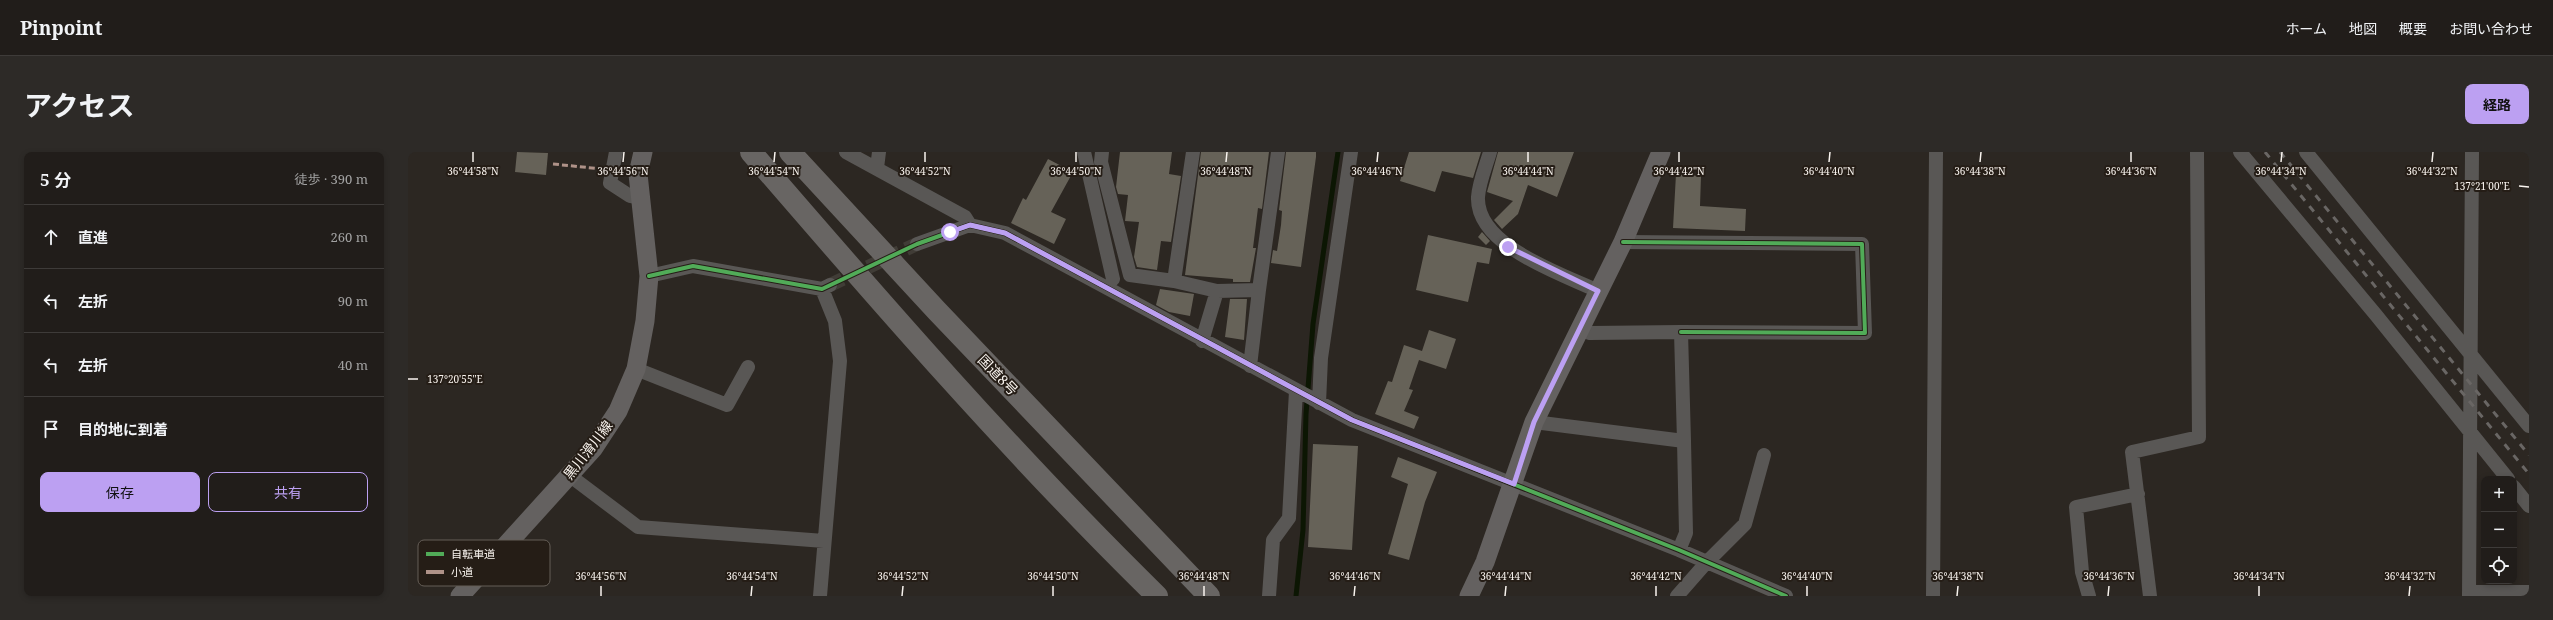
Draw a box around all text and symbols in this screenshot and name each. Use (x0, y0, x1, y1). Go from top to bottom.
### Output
text: Pinpoint (20, 15, 102, 41)
text: ホーム (2285, 19, 2327, 38)
text: 地図 (2349, 19, 2377, 38)
text: 概要 (2399, 19, 2427, 38)
text: お問い合わせ (2449, 19, 2533, 38)
button: 経路 (2465, 84, 2529, 124)
text: アクセス (24, 86, 135, 124)
text: 36°44'58"N (447, 164, 499, 178)
text: 36°44'56"N (597, 164, 649, 178)
text: 36°44'54"N (748, 164, 800, 178)
text: 36°44'52"N (899, 164, 951, 178)
text: 36°44'50"N (1050, 164, 1102, 178)
text: 36°44'48"N (1200, 164, 1252, 178)
text: 36°44'46"N (1351, 164, 1403, 178)
text: 36°44'44"N (1502, 164, 1554, 178)
text: 36°44'42"N (1653, 164, 1705, 178)
text: 36°44'40"N (1803, 164, 1855, 178)
text: 36°44'38"N (1954, 164, 2006, 178)
text: 36°44'36"N (2105, 164, 2157, 178)
text: 36°44'34"N (2255, 164, 2307, 178)
text: 36°44'32"N (2406, 164, 2458, 178)
text: 5 分 (40, 168, 71, 191)
text: 徒歩 · 390 m (295, 170, 368, 188)
text: 137°21'00"E (2454, 179, 2510, 193)
route start (941, 223, 959, 241)
icon: ahead (40, 226, 62, 248)
text: 直進 (78, 227, 108, 247)
text: 260 m (331, 228, 368, 246)
route end (1499, 238, 1517, 256)
icon: left (40, 290, 62, 312)
text: 左折 (78, 291, 108, 311)
text: 90 m (338, 292, 368, 310)
street label: 国道8号 (974, 350, 1023, 399)
icon: left (40, 354, 62, 376)
text: 左折 (78, 355, 108, 375)
text: 40 m (338, 356, 368, 374)
text: 137°20'55"E (427, 372, 483, 386)
street label: 黒川滑川線 (559, 416, 617, 483)
icon: arrive (40, 418, 62, 440)
text: 目的地に到着 (78, 419, 168, 439)
button: 保存 (40, 472, 200, 512)
button: 共有 (208, 472, 368, 512)
map controls (2481, 476, 2517, 584)
button: + (2481, 476, 2517, 512)
button: − (2481, 512, 2517, 548)
legend (418, 540, 550, 586)
text: 自転車道 (451, 546, 495, 561)
button: locate (2481, 548, 2517, 584)
text: 小道 (451, 564, 473, 579)
text: 36°44'56"N (575, 569, 627, 583)
text: 36°44'54"N (726, 569, 778, 583)
text: 36°44'52"N (877, 569, 929, 583)
text: 36°44'50"N (1027, 569, 1079, 583)
text: 36°44'48"N (1178, 569, 1230, 583)
text: 36°44'46"N (1329, 569, 1381, 583)
text: 36°44'44"N (1480, 569, 1532, 583)
text: 36°44'42"N (1630, 569, 1682, 583)
text: 36°44'40"N (1781, 569, 1833, 583)
text: 36°44'38"N (1932, 569, 1984, 583)
text: 36°44'36"N (2083, 569, 2135, 583)
text: 36°44'34"N (2233, 569, 2285, 583)
text: 36°44'32"N (2384, 569, 2436, 583)

